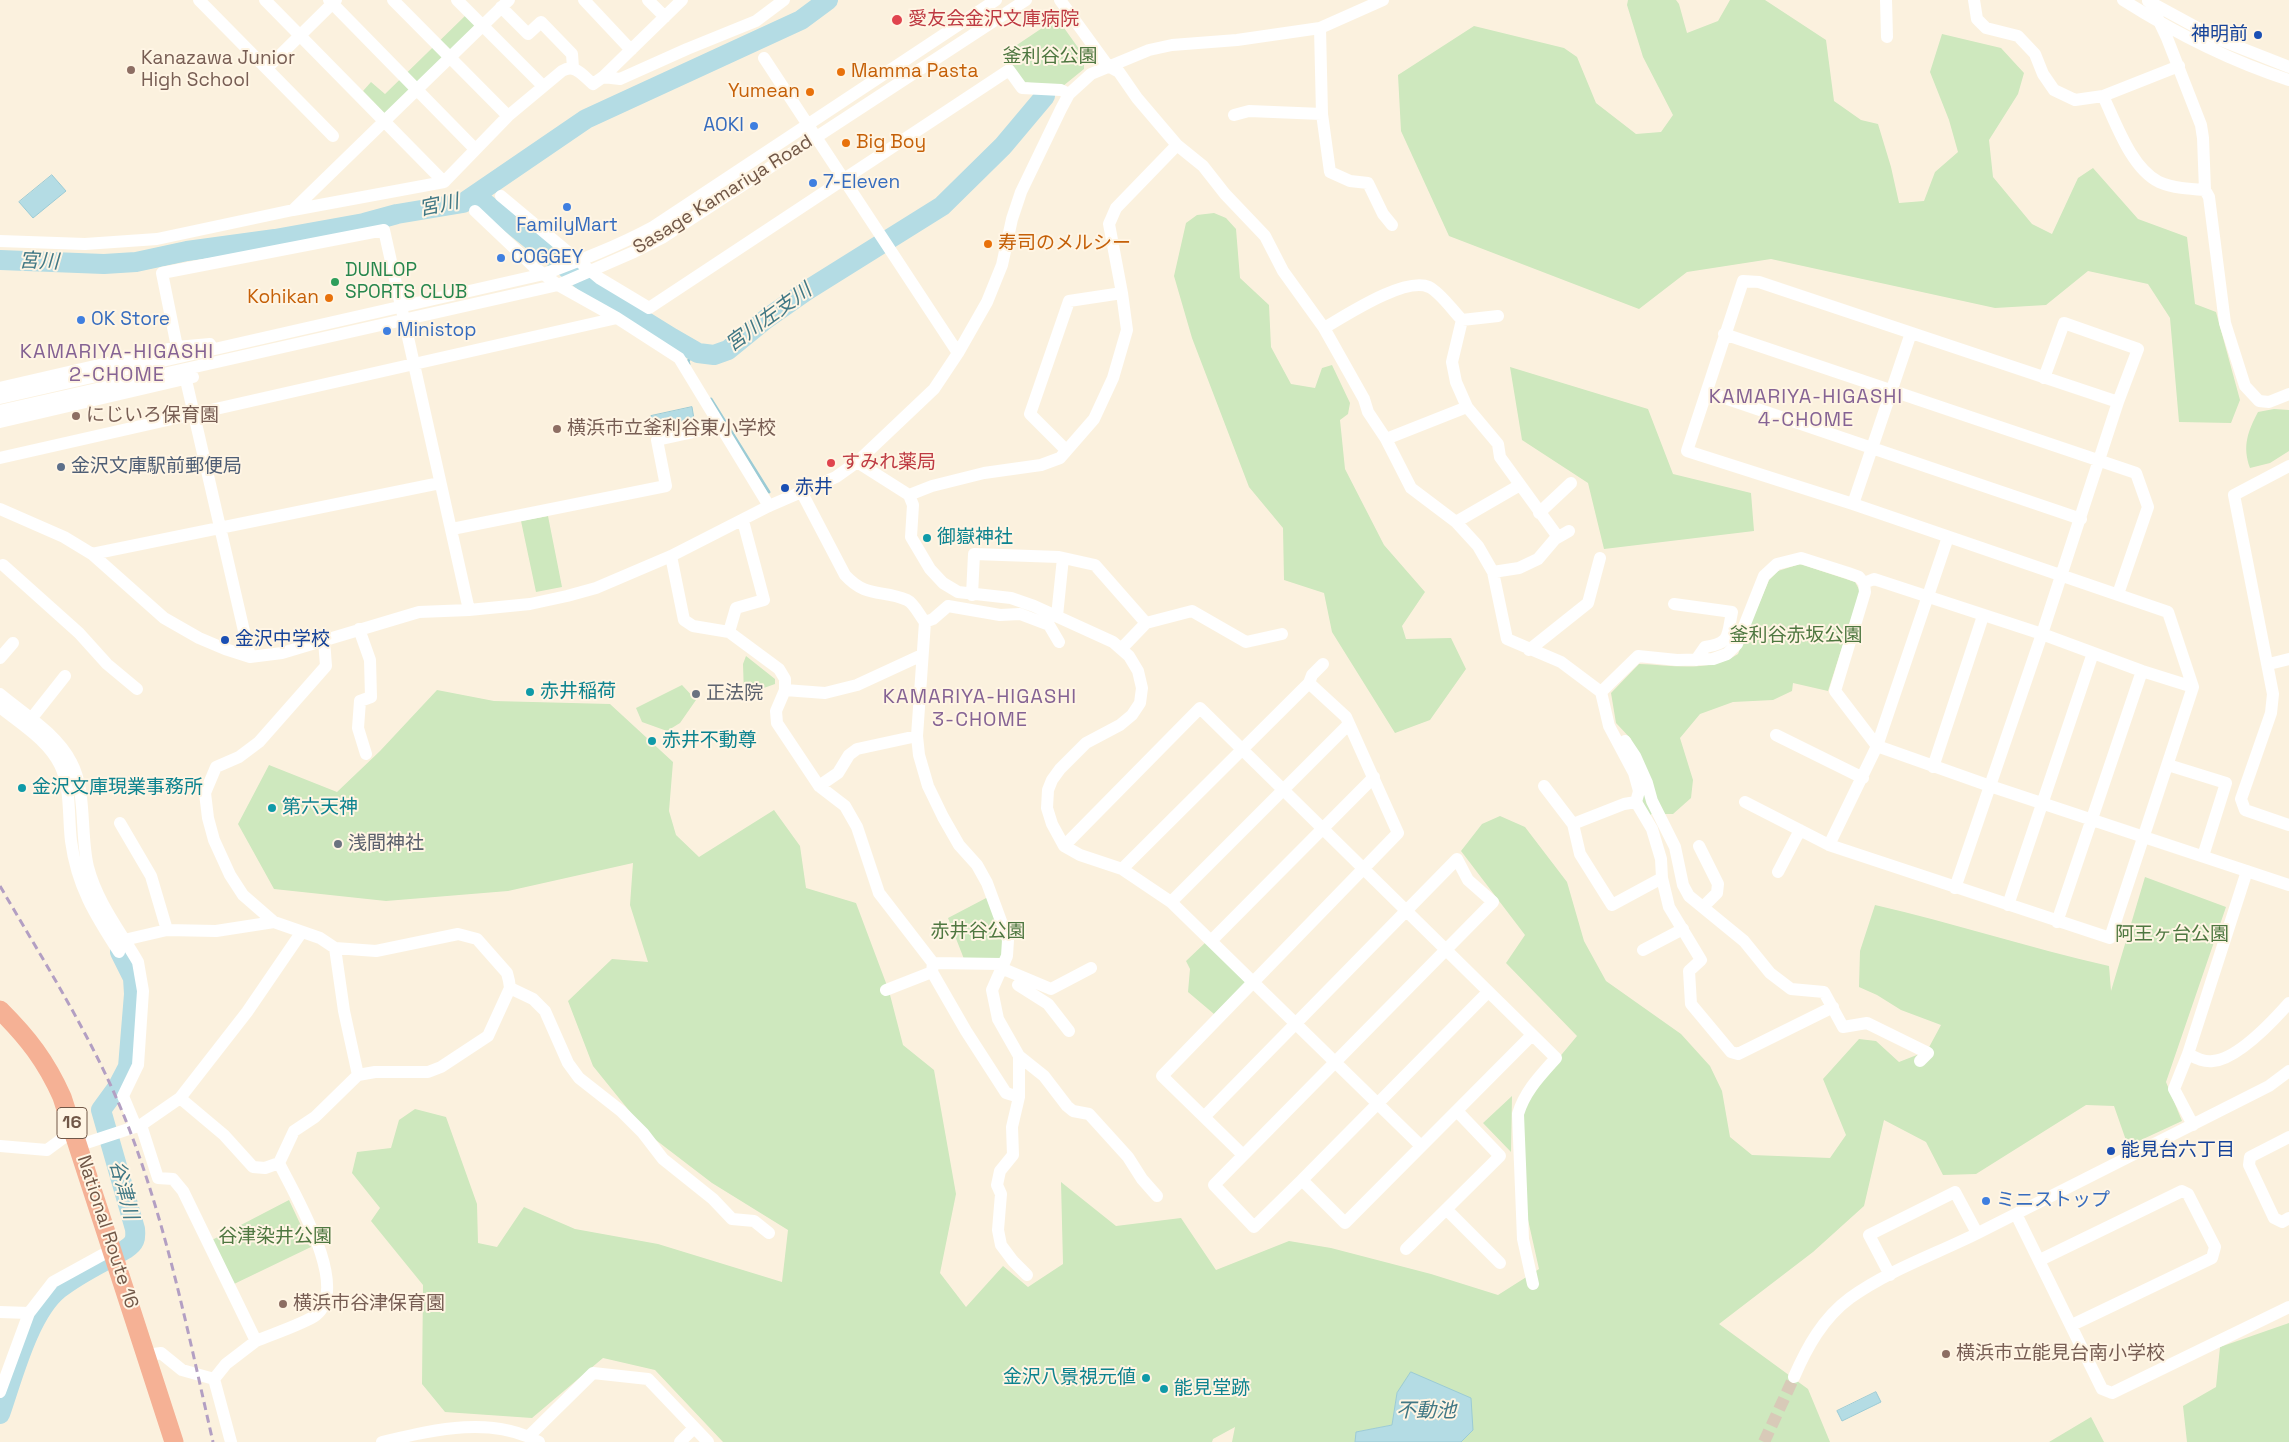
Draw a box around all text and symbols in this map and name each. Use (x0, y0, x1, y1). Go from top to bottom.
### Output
place label: 愛友会金沢文庫病院 (908, 9, 1079, 31)
marker: 愛友会金沢文庫病院 (890, 13, 904, 27)
place label: 神明前 (2191, 24, 2248, 46)
marker: 神明前 (2252, 29, 2264, 41)
park label: 釜利谷公園 (1003, 46, 1097, 68)
place label: Kanazawa Junior High School (141, 48, 295, 92)
place label: Mamma Pasta (851, 61, 978, 83)
marker: Kanazawa Junior High School (125, 64, 137, 76)
marker: Mamma Pasta (835, 66, 847, 78)
place label: Yumean (728, 81, 800, 103)
marker: Yumean (804, 86, 816, 98)
place label: AOKI (703, 115, 744, 137)
marker: AOKI (748, 120, 760, 132)
street label: Sasage Kamariya Road (629, 130, 817, 260)
place label: Big Boy (856, 132, 926, 154)
marker: Big Boy (840, 137, 852, 149)
place label: 7-Eleven (823, 172, 900, 194)
marker: 7-Eleven (807, 177, 819, 189)
water label: 宮川 (417, 190, 461, 222)
marker: FamilyMart (561, 201, 573, 213)
place label: FamilyMart (516, 215, 618, 237)
place label: 寿司のメルシー (998, 233, 1131, 255)
marker: 寿司のメルシー (982, 238, 994, 250)
place label: COGGEY (511, 247, 583, 269)
water label: 宮川 (19, 249, 59, 275)
marker: COGGEY (495, 252, 507, 264)
place label: DUNLOP SPORTS CLUB (345, 260, 467, 304)
marker: DUNLOP SPORTS CLUB (329, 276, 341, 288)
water label: 宮川左支川 (721, 279, 817, 357)
place label: Kohikan (247, 287, 319, 309)
marker: Kohikan (323, 292, 335, 304)
place label: OK Store (91, 309, 170, 331)
marker: OK Store (75, 314, 87, 326)
place label: Ministop (397, 320, 477, 342)
marker: Ministop (381, 325, 393, 337)
district label: KAMARIYA-HIGASHI 2-CHOME (18, 341, 216, 388)
district label: KAMARIYA-HIGASHI 4-CHOME (1707, 386, 1905, 433)
place label: にじいろ保育園 (86, 405, 219, 427)
marker: にじいろ保育園 (70, 410, 82, 422)
place label: 横浜市立釜利谷東小学校 (567, 418, 776, 440)
marker: 横浜市立釜利谷東小学校 (551, 423, 563, 435)
place label: すみれ薬局 (841, 452, 936, 474)
place label: 金沢文庫駅前郵便局 (71, 456, 242, 478)
marker: すみれ薬局 (825, 457, 837, 469)
marker: 金沢文庫駅前郵便局 (55, 461, 67, 473)
place label: 赤井 (795, 477, 833, 499)
marker: 赤井 (779, 482, 791, 494)
place label: 御嶽神社 (937, 527, 1013, 549)
marker: 御嶽神社 (921, 532, 933, 544)
park label: 釜利谷赤坂公園 (1730, 625, 1862, 647)
place label: 金沢中学校 (235, 629, 330, 651)
marker: 金沢中学校 (219, 634, 231, 646)
place label: 赤井稲荷 (540, 681, 616, 703)
place label: 正法院 (706, 683, 763, 705)
marker: 赤井稲荷 (524, 686, 536, 698)
district label: KAMARIYA-HIGASHI 3-CHOME (881, 686, 1079, 733)
marker: 正法院 (690, 688, 702, 700)
place label: 赤井不動尊 (662, 730, 757, 752)
marker: 赤井不動尊 (646, 735, 658, 747)
place label: 金沢文庫現業事務所 (32, 777, 203, 799)
marker: 金沢文庫現業事務所 (16, 782, 28, 794)
place label: 第六天神 (282, 797, 358, 819)
marker: 第六天神 (266, 802, 278, 814)
place label: 浅間神社 (348, 833, 424, 855)
marker: 浅間神社 (332, 838, 344, 850)
park label: 赤井谷公園 (931, 921, 1025, 943)
park label: 阿王ヶ台公園 (2115, 924, 2229, 946)
road number: 16 (57, 1108, 87, 1138)
place label: 能見台六丁目 (2121, 1140, 2235, 1162)
marker: 能見台六丁目 (2105, 1145, 2117, 1157)
street label: National Route 16 (71, 1153, 143, 1311)
water label: 谷津川 (104, 1158, 142, 1222)
place label: ミニストップ (1996, 1190, 2110, 1212)
marker: ミニストップ (1980, 1195, 1992, 1207)
park label: 谷津染井公園 (218, 1226, 332, 1248)
place label: 横浜市谷津保育園 (293, 1293, 445, 1315)
marker: 横浜市谷津保育園 (277, 1298, 289, 1310)
place label: 横浜市立能見台南小学校 (1956, 1343, 2165, 1365)
marker: 横浜市立能見台南小学校 (1940, 1348, 1952, 1360)
place label: 金沢八景視元値 (1003, 1367, 1136, 1389)
marker: 金沢八景視元値 (1140, 1372, 1152, 1384)
place label: 能見堂跡 (1174, 1378, 1250, 1400)
marker: 能見堂跡 (1158, 1383, 1170, 1395)
water label: 不動池 (1396, 1400, 1456, 1424)

